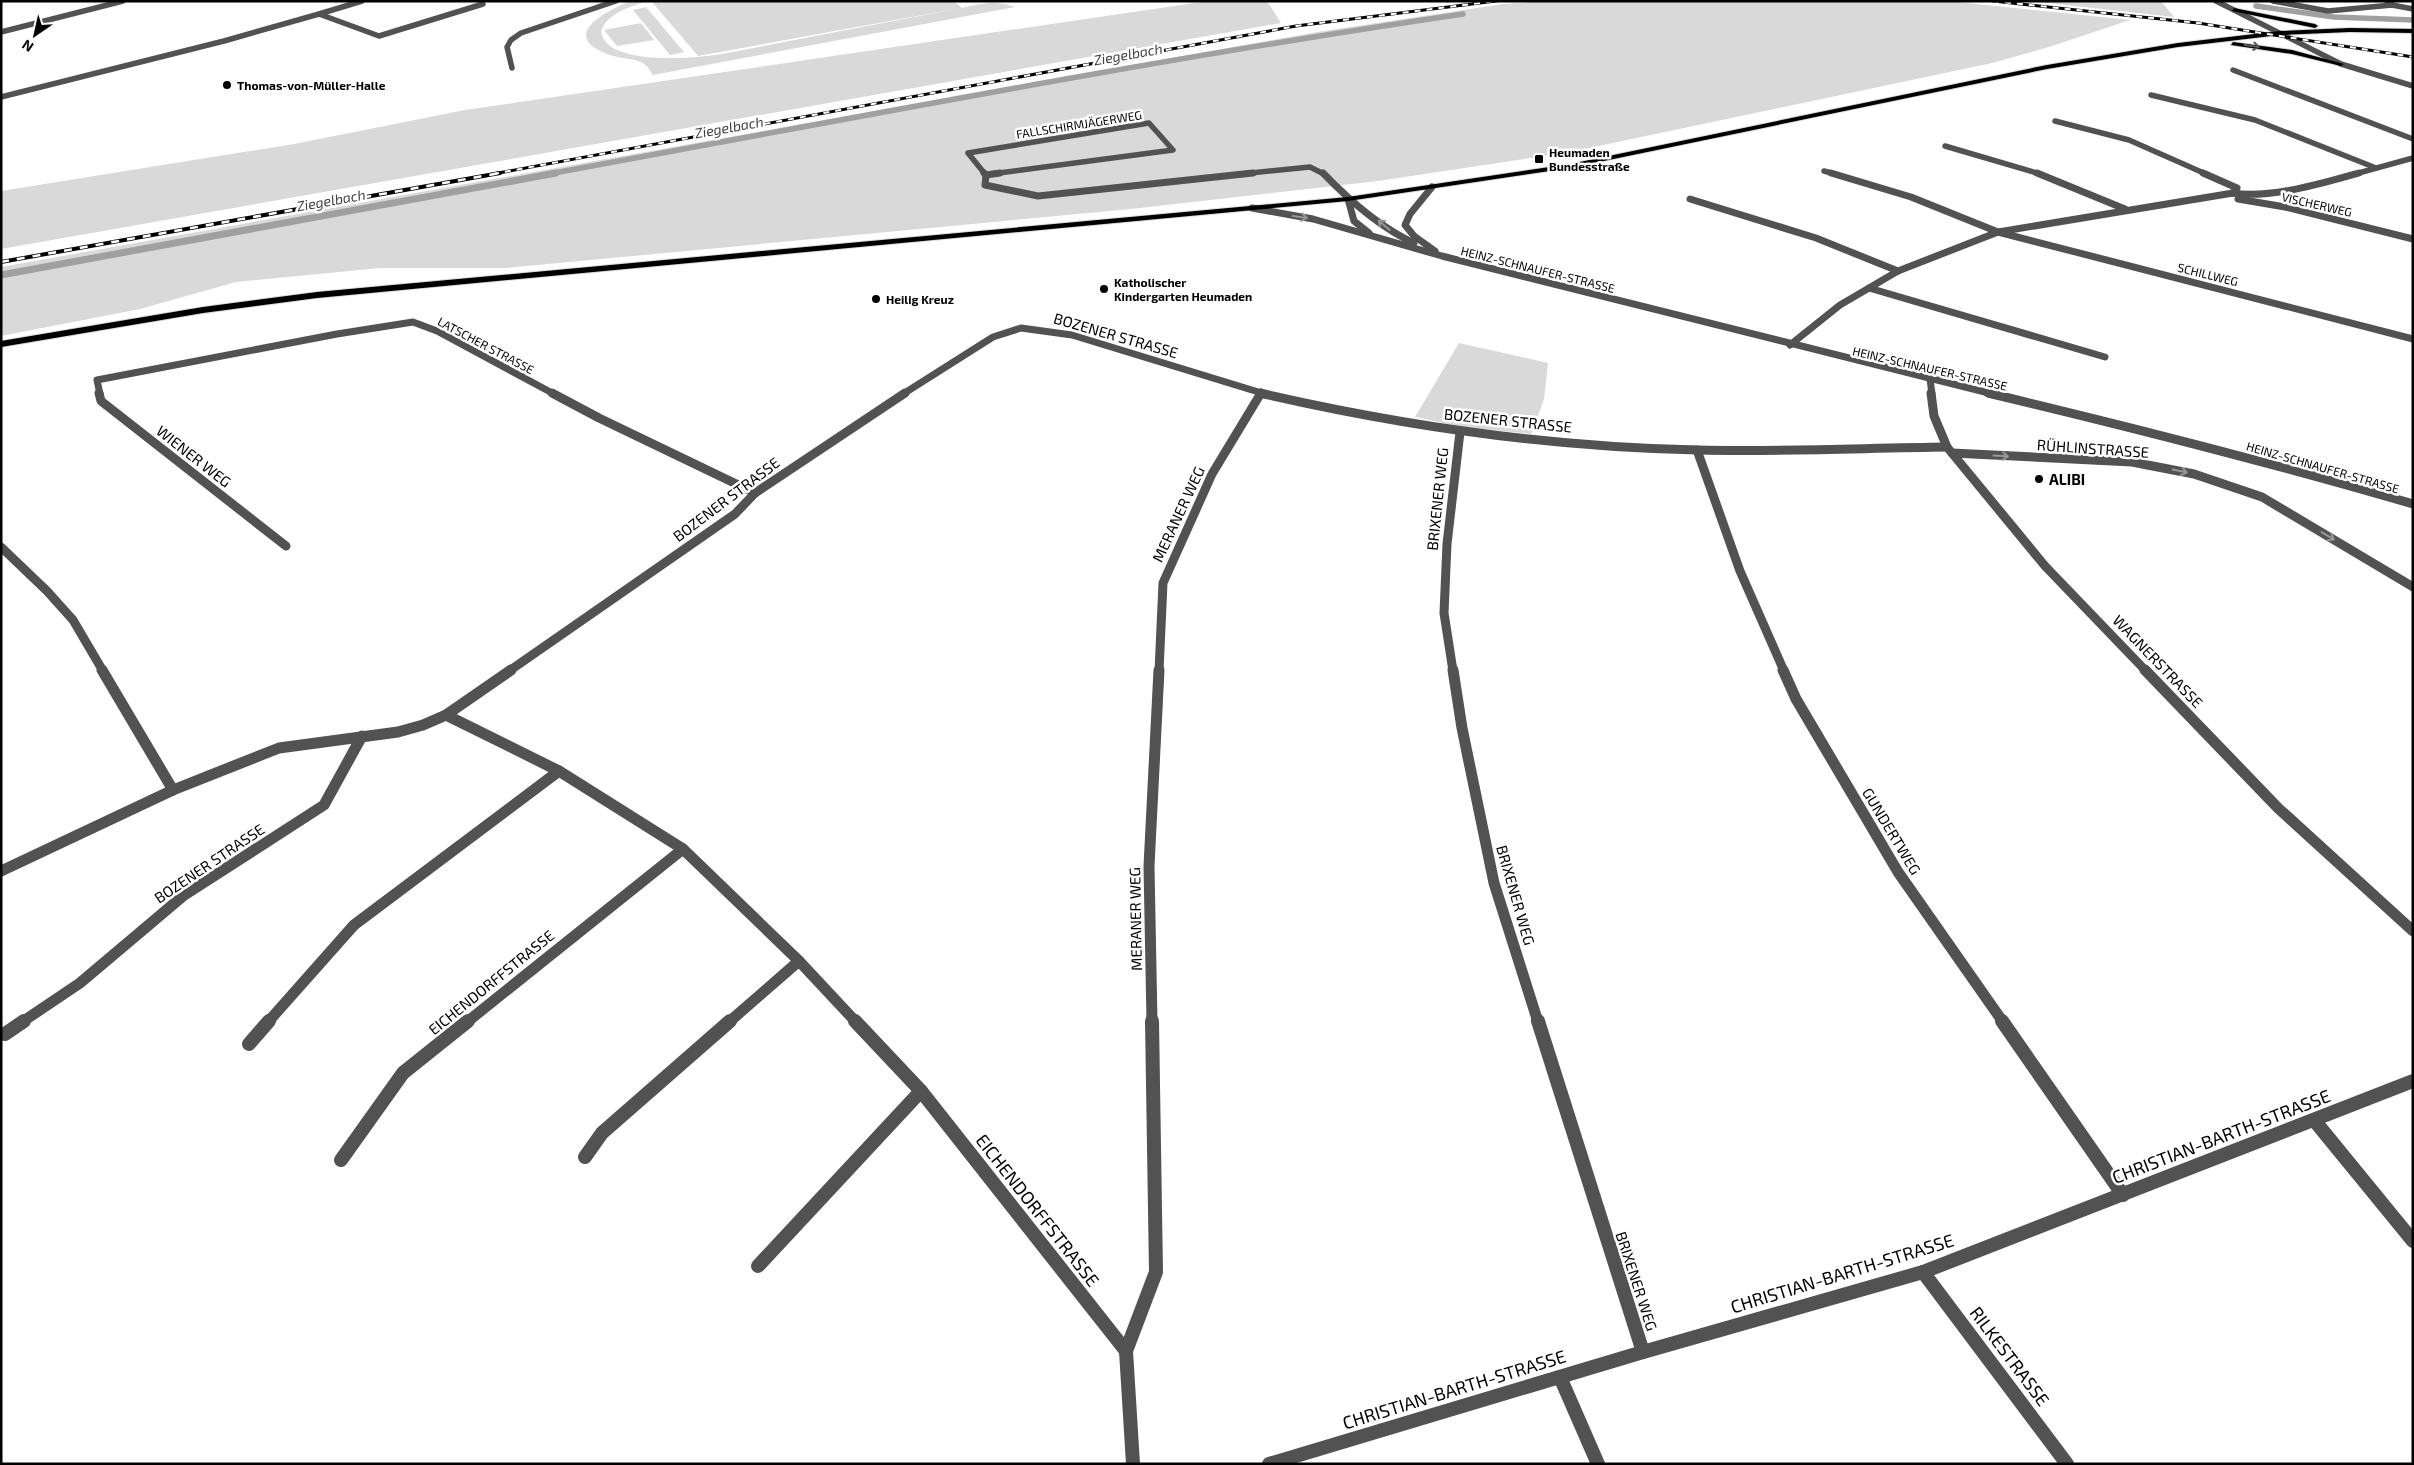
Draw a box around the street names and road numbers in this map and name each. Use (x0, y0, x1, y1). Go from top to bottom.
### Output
street label: FALLSCHIRMJÄGERWEG (1015, 107, 1143, 141)
street label: VISCHERWEG (2280, 189, 2354, 219)
street label: HEINZ-SCHNAUFER-STRASSE (1459, 243, 1617, 295)
street label: SCHILLWEG (2176, 260, 2240, 288)
street label: BOZENER STRASSE (1052, 309, 1180, 361)
street label: LATSCHER STRASSE (435, 314, 537, 376)
street label: HEINZ-SCHNAUFER-STRASSE (1851, 343, 2009, 393)
street label: BOZENER STRASSE (1443, 404, 1573, 436)
street label: WIENER WEG (153, 421, 235, 491)
street label: RÜHLINSTRASSE (2036, 435, 2150, 461)
street label: HEINZ-SCHNAUFER-STRASSE (2245, 438, 2401, 496)
street label: BRIXENER WEG (1423, 447, 1451, 551)
street label: BOZENER STRASSE (669, 453, 783, 545)
street label: MERANER WEG (1148, 463, 1208, 565)
street label: WAGNERSTRASSE (2109, 611, 2207, 711)
street label: GUNDERTWEG (1859, 784, 1925, 878)
street label: BOZENER STRASSE (151, 820, 267, 906)
street label: BRIXENER WEG (1493, 843, 1539, 947)
street label: MERANER WEG (1125, 867, 1145, 971)
street label: EICHENDORFFSTRASSE (425, 926, 557, 1038)
street label: CHRISTIAN-BARTH-STRASSE (2109, 1084, 2333, 1188)
street label: EICHENDORFFSTRASSE (972, 1129, 1104, 1291)
street label: BRIXENER WEG (1612, 1229, 1662, 1333)
street label: CHRISTIAN-BARTH-STRASSE (1728, 1229, 1956, 1317)
street label: RILKESTRASSE (1965, 1302, 2055, 1410)
street label: CHRISTIAN-BARTH-STRASSE (1340, 1345, 1568, 1433)

